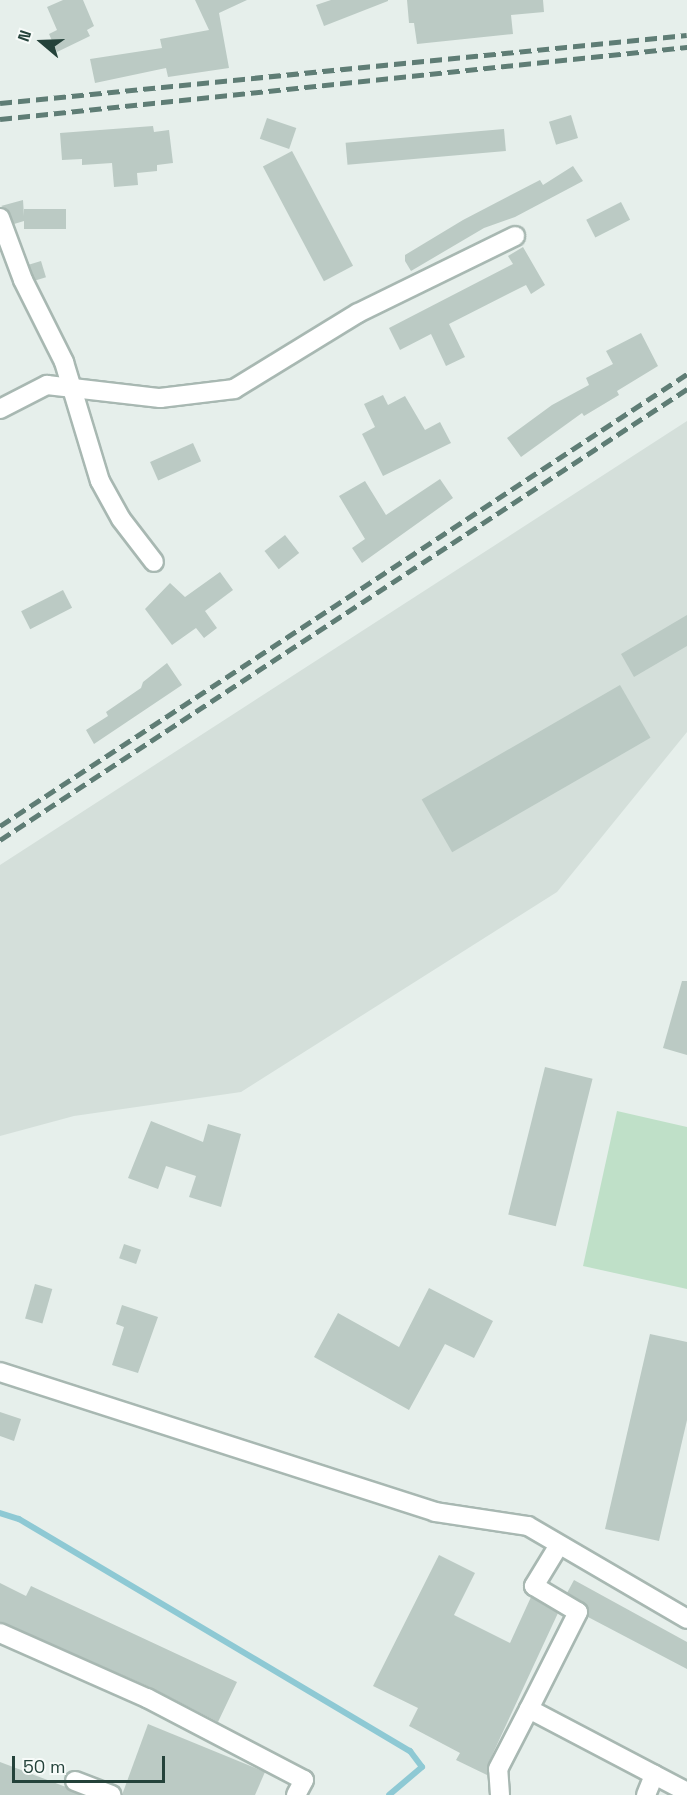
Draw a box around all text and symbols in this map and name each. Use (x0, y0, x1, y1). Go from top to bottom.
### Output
north arrow (12, 12, 72, 72)
text: N (13, 27, 36, 44)
scale bar (15, 1744, 168, 1782)
text: 50 m (23, 1755, 65, 1778)

